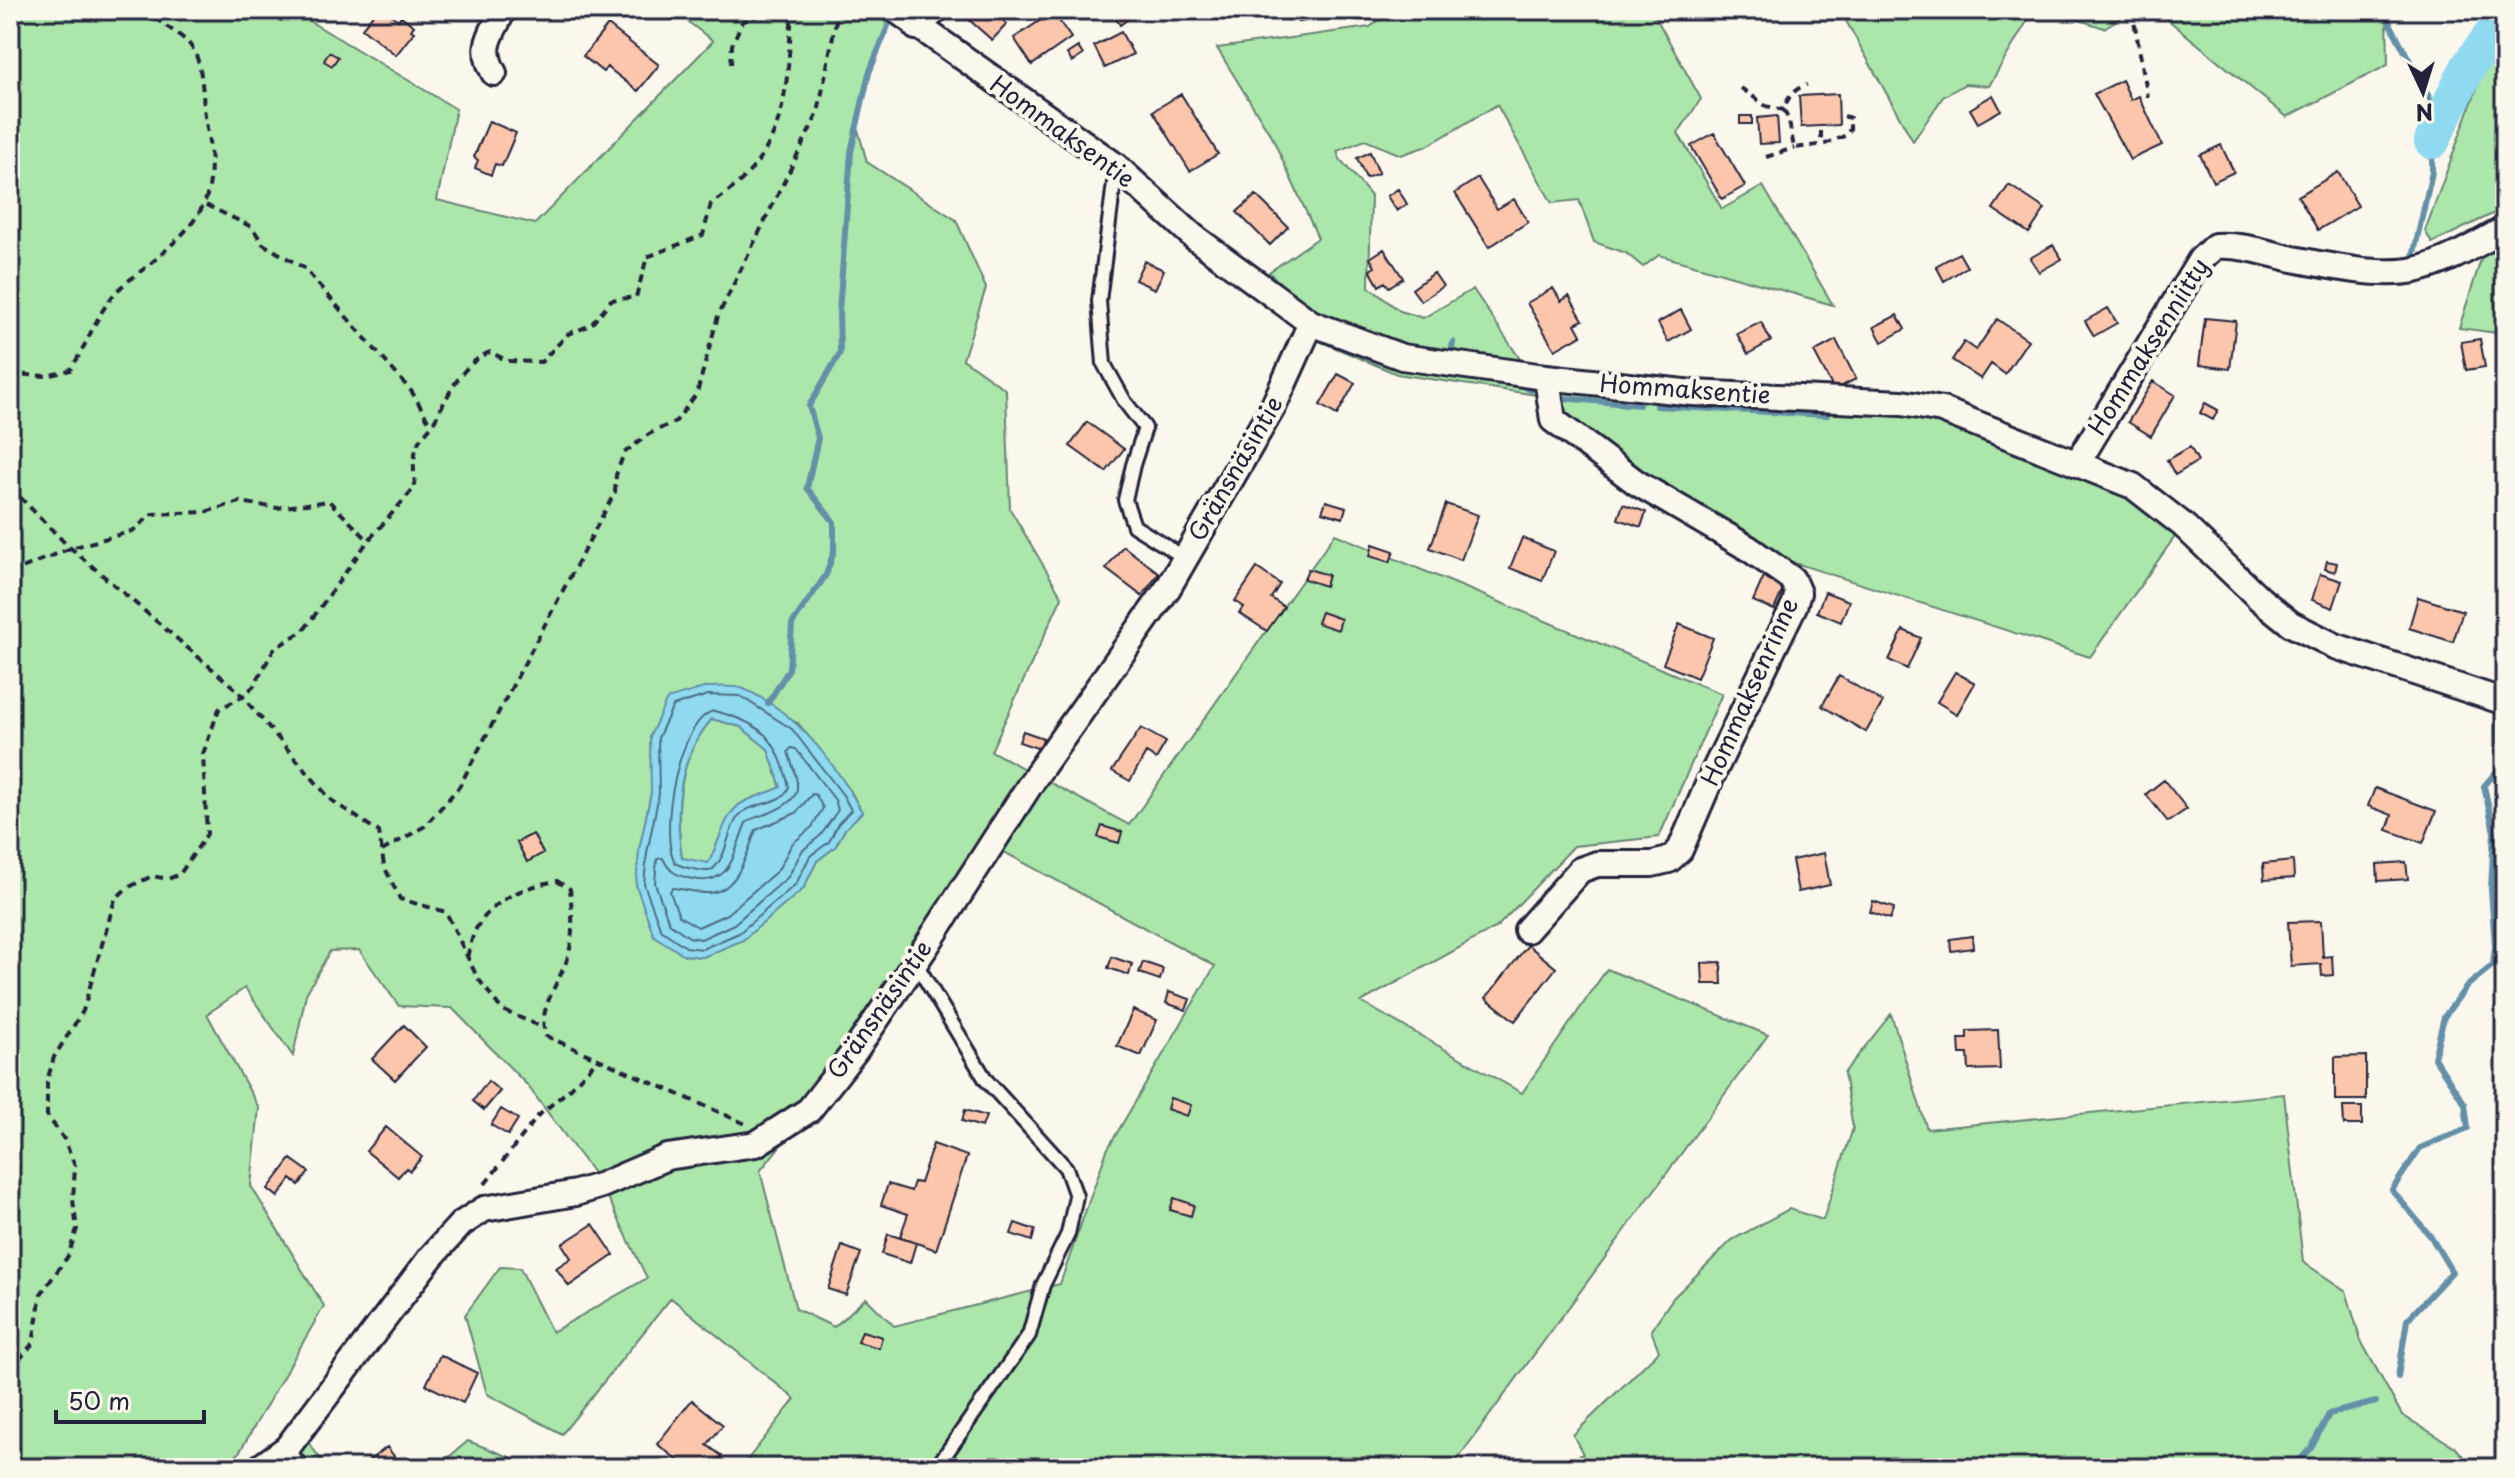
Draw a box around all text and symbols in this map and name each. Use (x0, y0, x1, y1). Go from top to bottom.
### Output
north arrow (2383, 52, 2463, 132)
street label: Hommaksentie (983, 65, 1143, 195)
text: N (2415, 96, 2434, 131)
street label: Hommaksenniitty (2078, 250, 2216, 442)
street label: Hommaksentie (1598, 364, 1772, 412)
street label: Gränsnäsintie (1178, 389, 1290, 547)
street label: Hommaksenrinne (1691, 591, 1806, 791)
street label: Gränsnäsintie (817, 932, 940, 1086)
scale bar (56, 1374, 204, 1424)
text: 50 m (68, 1382, 130, 1418)

